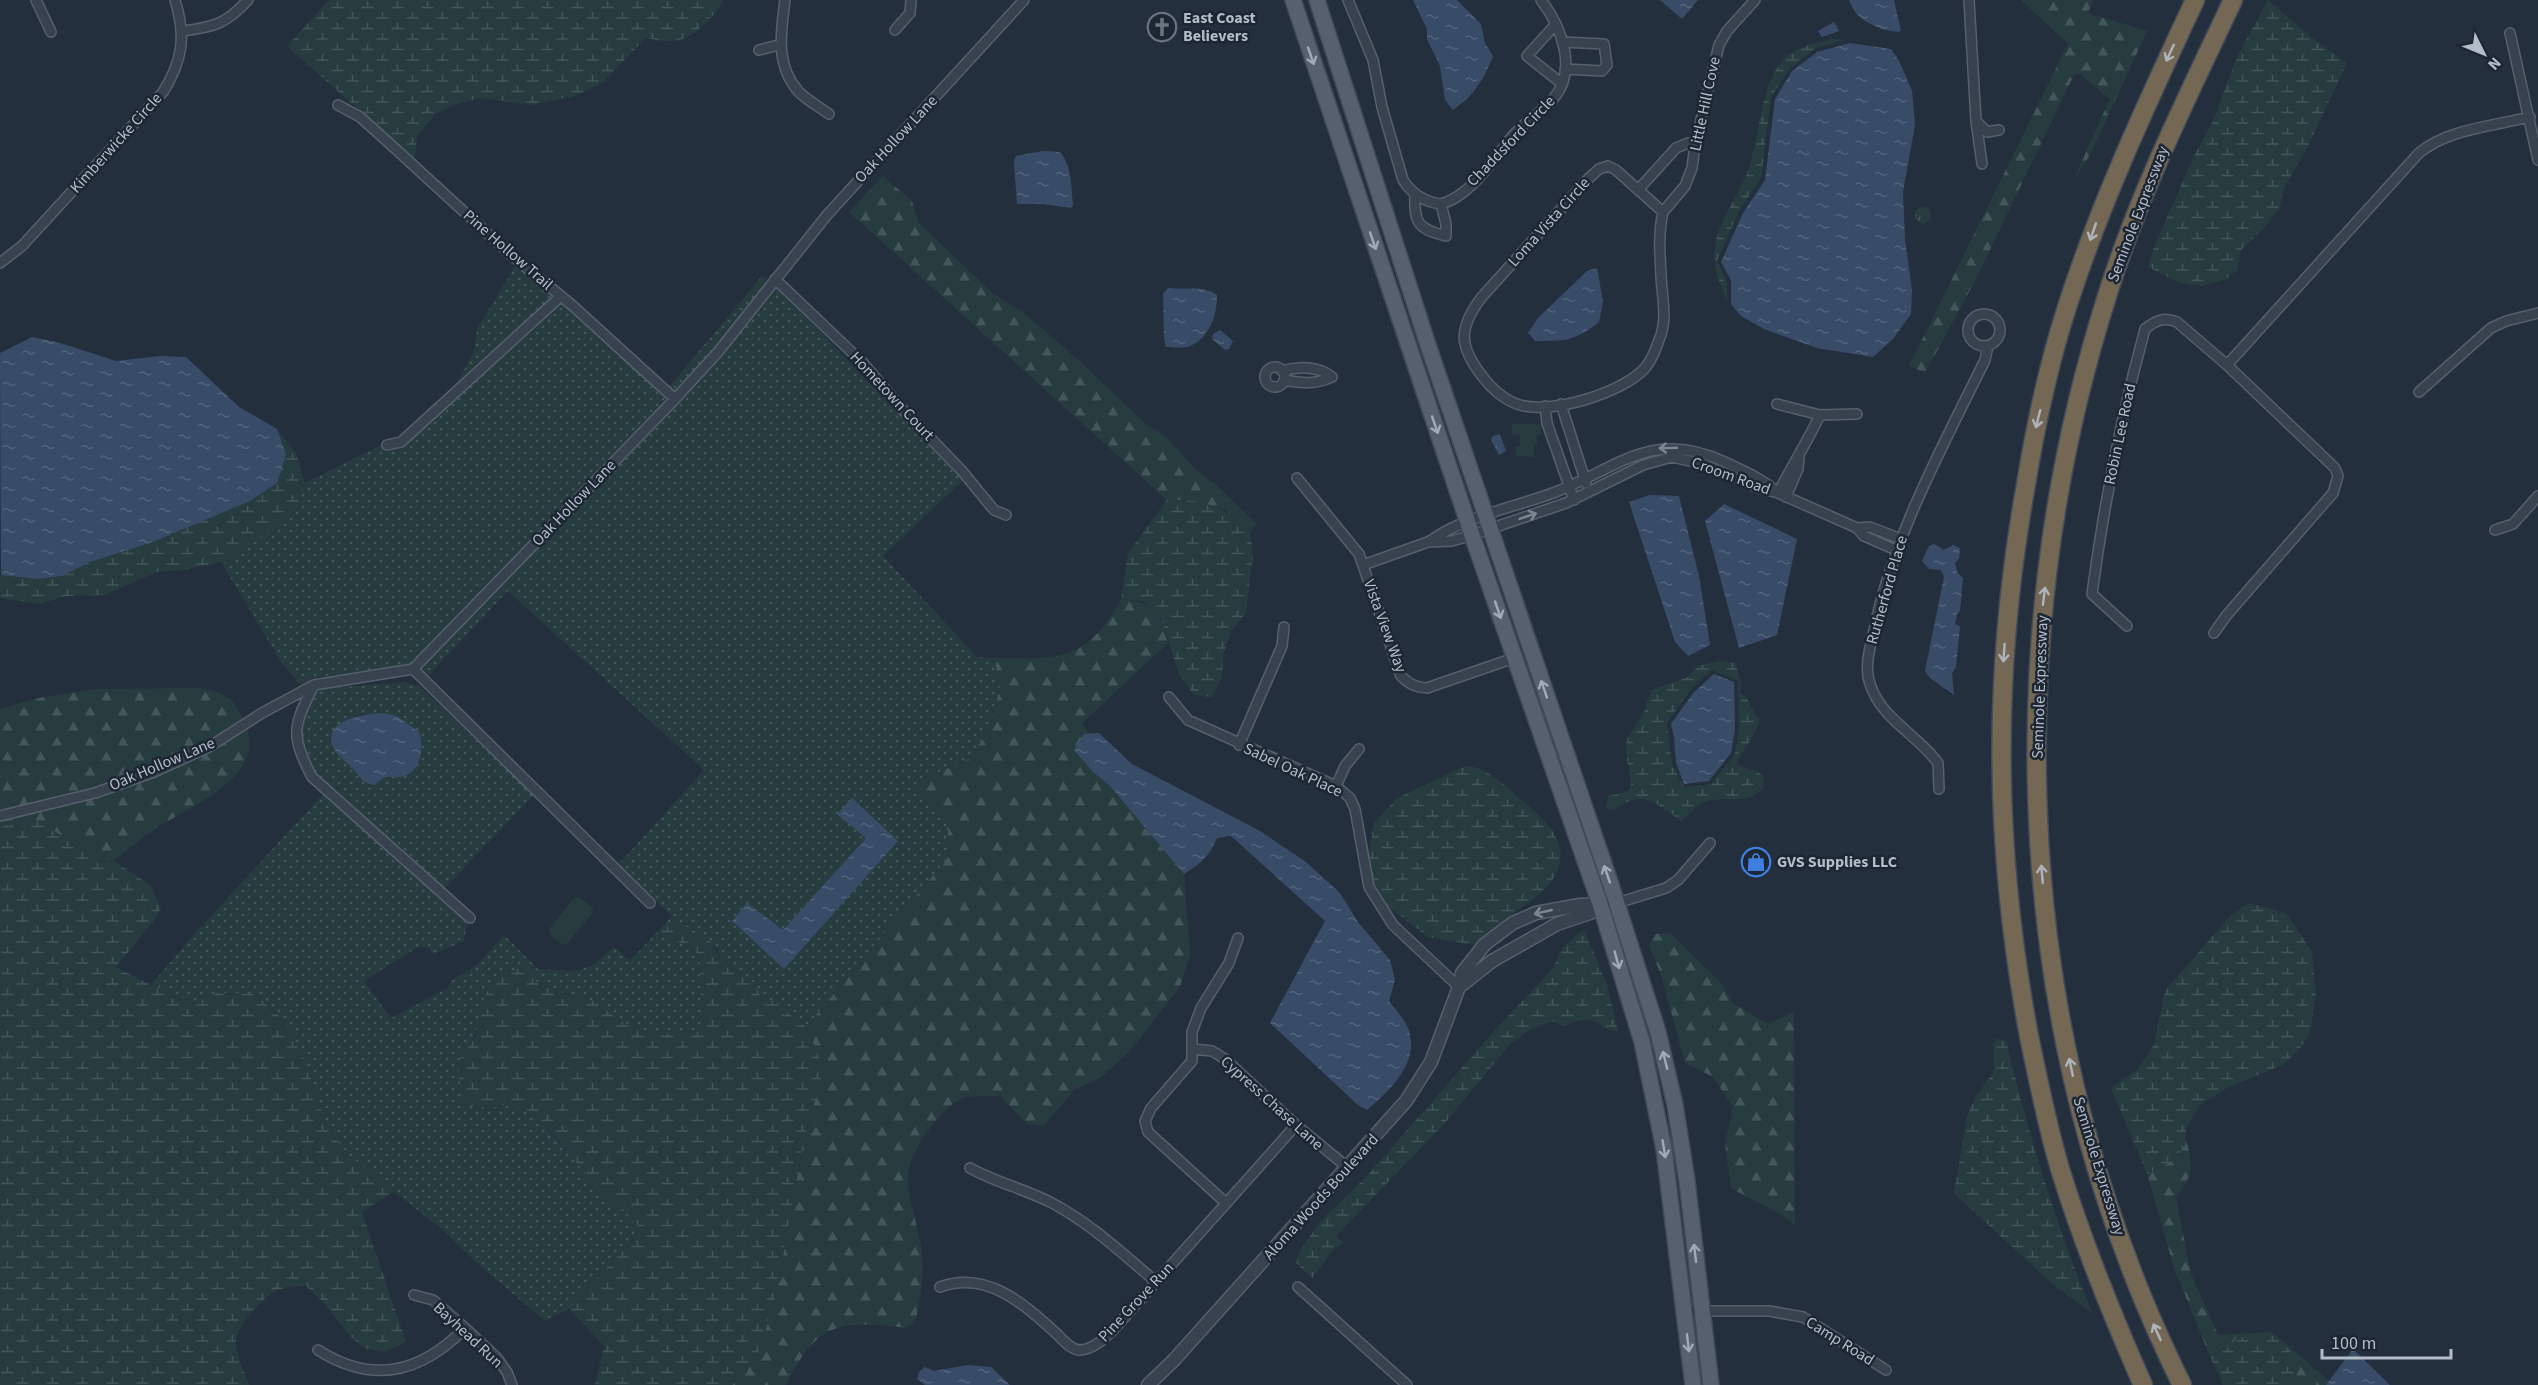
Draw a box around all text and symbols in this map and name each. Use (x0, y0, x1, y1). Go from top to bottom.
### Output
place label: East Coast Believers (1183, 7, 1256, 47)
church icon: East Coast Believers (1146, 11, 1178, 43)
north arrow (2454, 24, 2514, 84)
one-way arrow (2164, 44, 2176, 62)
one-way arrow (1306, 46, 1317, 65)
text: N (2483, 52, 2506, 75)
street label: Little Hill Cove (1684, 55, 1726, 153)
street label: Kimberwicke Circle (65, 88, 167, 198)
street label: Oak Hollow Lane (849, 90, 943, 188)
street label: Chaddsford Circle (1462, 91, 1560, 191)
street label: Seminole Expressway (2102, 142, 2174, 285)
street label: Loma Vista Circle (1503, 172, 1595, 272)
street label: Pine Hollow Trail (458, 205, 558, 295)
one-way arrow (2087, 222, 2098, 241)
one-way arrow (1368, 231, 1379, 250)
street label: Hometown Court (845, 346, 940, 446)
street label: Robin Lee Road (2098, 381, 2142, 487)
one-way arrow (2032, 409, 2043, 428)
one-way arrow (1431, 415, 1442, 434)
one-way arrow (1658, 443, 1678, 454)
street label: Croom Road (1688, 452, 1774, 500)
street label: Oak Hollow Lane (527, 455, 621, 551)
one-way arrow (1518, 510, 1536, 521)
street label: Rutherford Place (1861, 533, 1913, 647)
street label: Vista View Way (1358, 576, 1412, 676)
one-way arrow (2039, 586, 2050, 606)
one-way arrow (1493, 600, 1504, 619)
street label: Seminole Expressway (2026, 614, 2054, 759)
one-way arrow (1998, 643, 2009, 663)
one-way arrow (1538, 680, 1549, 699)
street label: Oak Hollow Lane (106, 732, 218, 796)
street label: Sabel Oak Place (1240, 738, 1346, 803)
shop icon: GVS Supplies LLC (1740, 846, 1772, 878)
place label: GVS Supplies LLC (1777, 851, 1897, 873)
one-way arrow (1601, 865, 1612, 884)
one-way arrow (2036, 865, 2047, 885)
one-way arrow (1534, 907, 1553, 919)
one-way arrow (1612, 950, 1623, 969)
street label: Cypress Chase Lane (1216, 1051, 1328, 1155)
one-way arrow (1658, 1051, 1670, 1070)
one-way arrow (2065, 1058, 2077, 1077)
street label: Seminole Expressway (2067, 1094, 2131, 1239)
street label: Aloma Woods Boulevard (1258, 1129, 1384, 1265)
one-way arrow (1659, 1139, 1670, 1159)
one-way arrow (1689, 1243, 1700, 1263)
street label: Pine Grove Run (1093, 1257, 1179, 1347)
street label: Bayhead Run (428, 1297, 508, 1373)
street label: Camp Road (1802, 1311, 1878, 1371)
scale bar (2322, 1322, 2451, 1360)
one-way arrow (2151, 1323, 2162, 1341)
text: 100 m (2331, 1331, 2376, 1356)
one-way arrow (1683, 1332, 1694, 1352)

